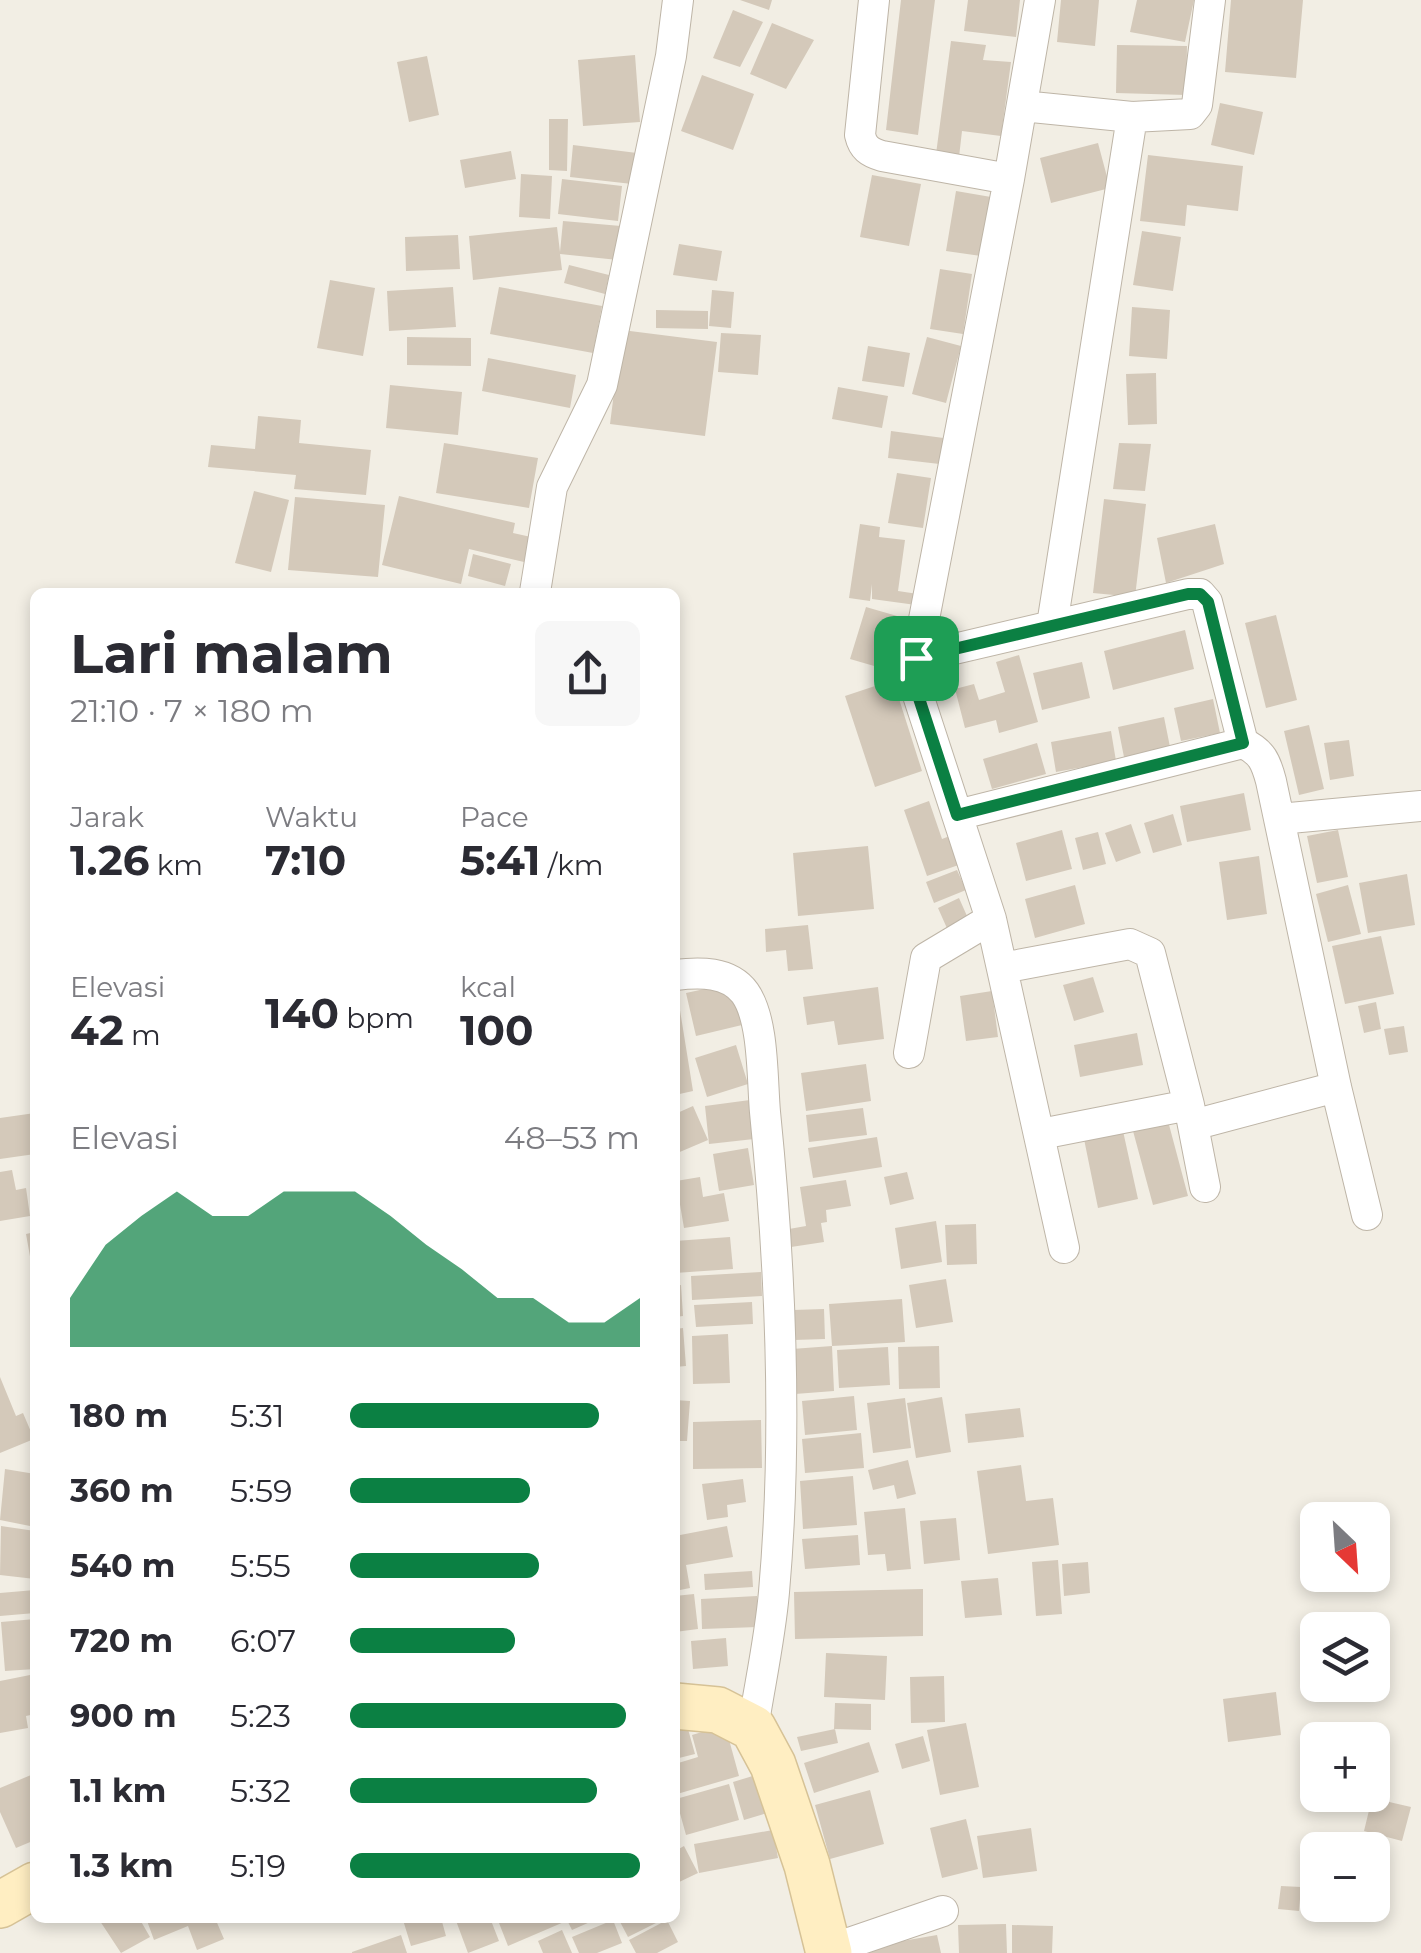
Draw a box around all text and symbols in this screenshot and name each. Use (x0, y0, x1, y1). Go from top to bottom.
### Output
pin (874, 616, 959, 701)
text: Lari malam (70, 620, 393, 687)
button: share (535, 621, 640, 726)
icon: arrive (889, 631, 944, 686)
text: 21:10 · 7 × 180 m (70, 691, 314, 730)
text: Jarak (70, 800, 144, 834)
text: Waktu (265, 800, 358, 834)
text: Pace (460, 800, 529, 834)
text: 1.26 (70, 834, 149, 886)
text: 7:10 (265, 834, 346, 886)
text: 5:41 (460, 834, 540, 886)
text: km (149, 848, 203, 882)
text: /km (540, 848, 603, 882)
text: Elevasi (70, 970, 165, 1004)
text: kcal (460, 970, 516, 1004)
text: 140 (265, 987, 339, 1039)
text: bpm (339, 1001, 414, 1035)
text: 42 (70, 1004, 124, 1056)
text: 100 (460, 1004, 534, 1056)
text: m (124, 1018, 161, 1052)
text: Elevasi (70, 1118, 179, 1157)
text: 48–53 m (504, 1118, 640, 1157)
text: 180 m (70, 1396, 168, 1435)
text: 5:31 (230, 1396, 285, 1435)
text: 360 m (70, 1471, 174, 1510)
text: 5:59 (230, 1471, 293, 1510)
north arrow (1300, 1502, 1390, 1592)
map controls (1300, 1502, 1390, 1922)
text: 540 m (70, 1546, 175, 1585)
text: 5:55 (230, 1546, 291, 1585)
button: layers (1300, 1612, 1390, 1702)
text: 720 m (70, 1621, 173, 1660)
text: 6:07 (230, 1621, 296, 1660)
text: 900 m (70, 1696, 176, 1735)
text: 5:23 (230, 1696, 291, 1735)
button: + (1300, 1722, 1390, 1812)
text: 1.1 km (70, 1771, 166, 1810)
text: 5:32 (230, 1771, 291, 1810)
button: − (1300, 1832, 1390, 1922)
text: 1.3 km (70, 1846, 174, 1885)
text: 5:19 (230, 1846, 286, 1885)

